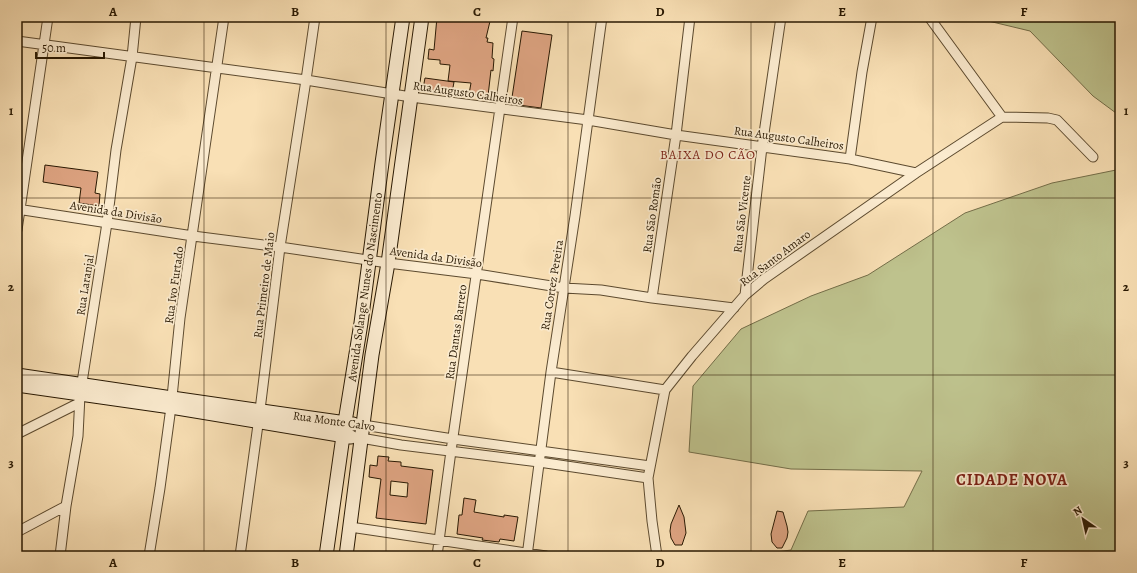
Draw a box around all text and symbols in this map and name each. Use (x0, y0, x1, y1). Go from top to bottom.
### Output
text: A (108, 3, 118, 20)
text: B (291, 3, 299, 20)
text: C (473, 3, 481, 20)
text: D (655, 3, 665, 20)
text: E (838, 3, 846, 20)
text: F (1021, 3, 1028, 20)
scale bar (36, 34, 104, 60)
text: 50 m (42, 40, 66, 56)
street label: Rua Augusto Calheiros (412, 77, 524, 109)
text: 1 (9, 102, 14, 119)
text: 1 (1124, 102, 1129, 119)
street label: Rua Augusto Calheiros (733, 122, 845, 154)
district label: BAIXA DO CÃO (660, 146, 756, 163)
street label: Rua São Vicente (729, 174, 755, 254)
street label: Rua São Romão (639, 176, 665, 254)
street label: Avenida Solange Nunes do Nascimento (344, 191, 386, 384)
street label: Avenida da Divisão (68, 197, 163, 227)
street label: Rua Santo Amaro (736, 226, 814, 290)
street label: Rua Primeiro de Maio (250, 231, 278, 339)
street label: Rua Cortez Pereira (537, 238, 567, 331)
street label: Avenida da Divisão (388, 242, 483, 271)
street label: Rua Ivo Furtado (161, 245, 187, 325)
street label: Rua Laranjal (72, 253, 98, 317)
text: 2 (8, 278, 15, 295)
text: 2 (1123, 278, 1130, 295)
street label: Rua Dantas Barreto (441, 283, 471, 381)
street label: Rua Monte Calvo (292, 407, 376, 435)
text: 3 (8, 454, 14, 471)
text: 3 (1123, 454, 1129, 471)
district label: CIDADE NOVA (956, 469, 1068, 491)
north arrow (1063, 499, 1103, 539)
text: N (1070, 503, 1085, 520)
text: A (108, 554, 118, 571)
text: B (291, 554, 299, 571)
text: C (473, 554, 481, 571)
text: D (655, 554, 665, 571)
text: E (838, 554, 846, 571)
text: F (1021, 554, 1028, 571)

